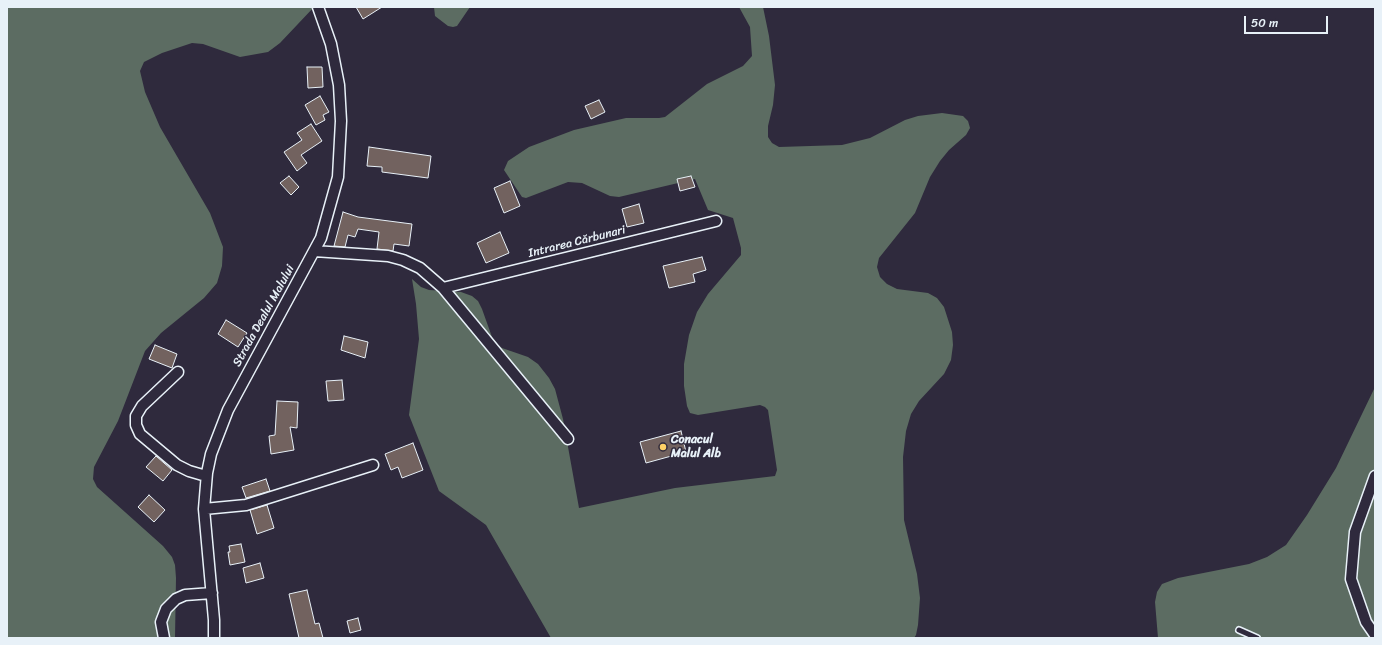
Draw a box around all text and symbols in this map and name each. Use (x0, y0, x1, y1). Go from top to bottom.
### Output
scale bar (1246, 8, 1330, 34)
text: 50 m (1251, 12, 1278, 34)
street label: Intrarea Cărbunari (527, 223, 627, 261)
street label: Strada Dealul Malului (230, 263, 298, 369)
place label: Conacul Malul Alb (671, 433, 721, 461)
marker: Conacul Malul Alb (658, 442, 668, 452)

